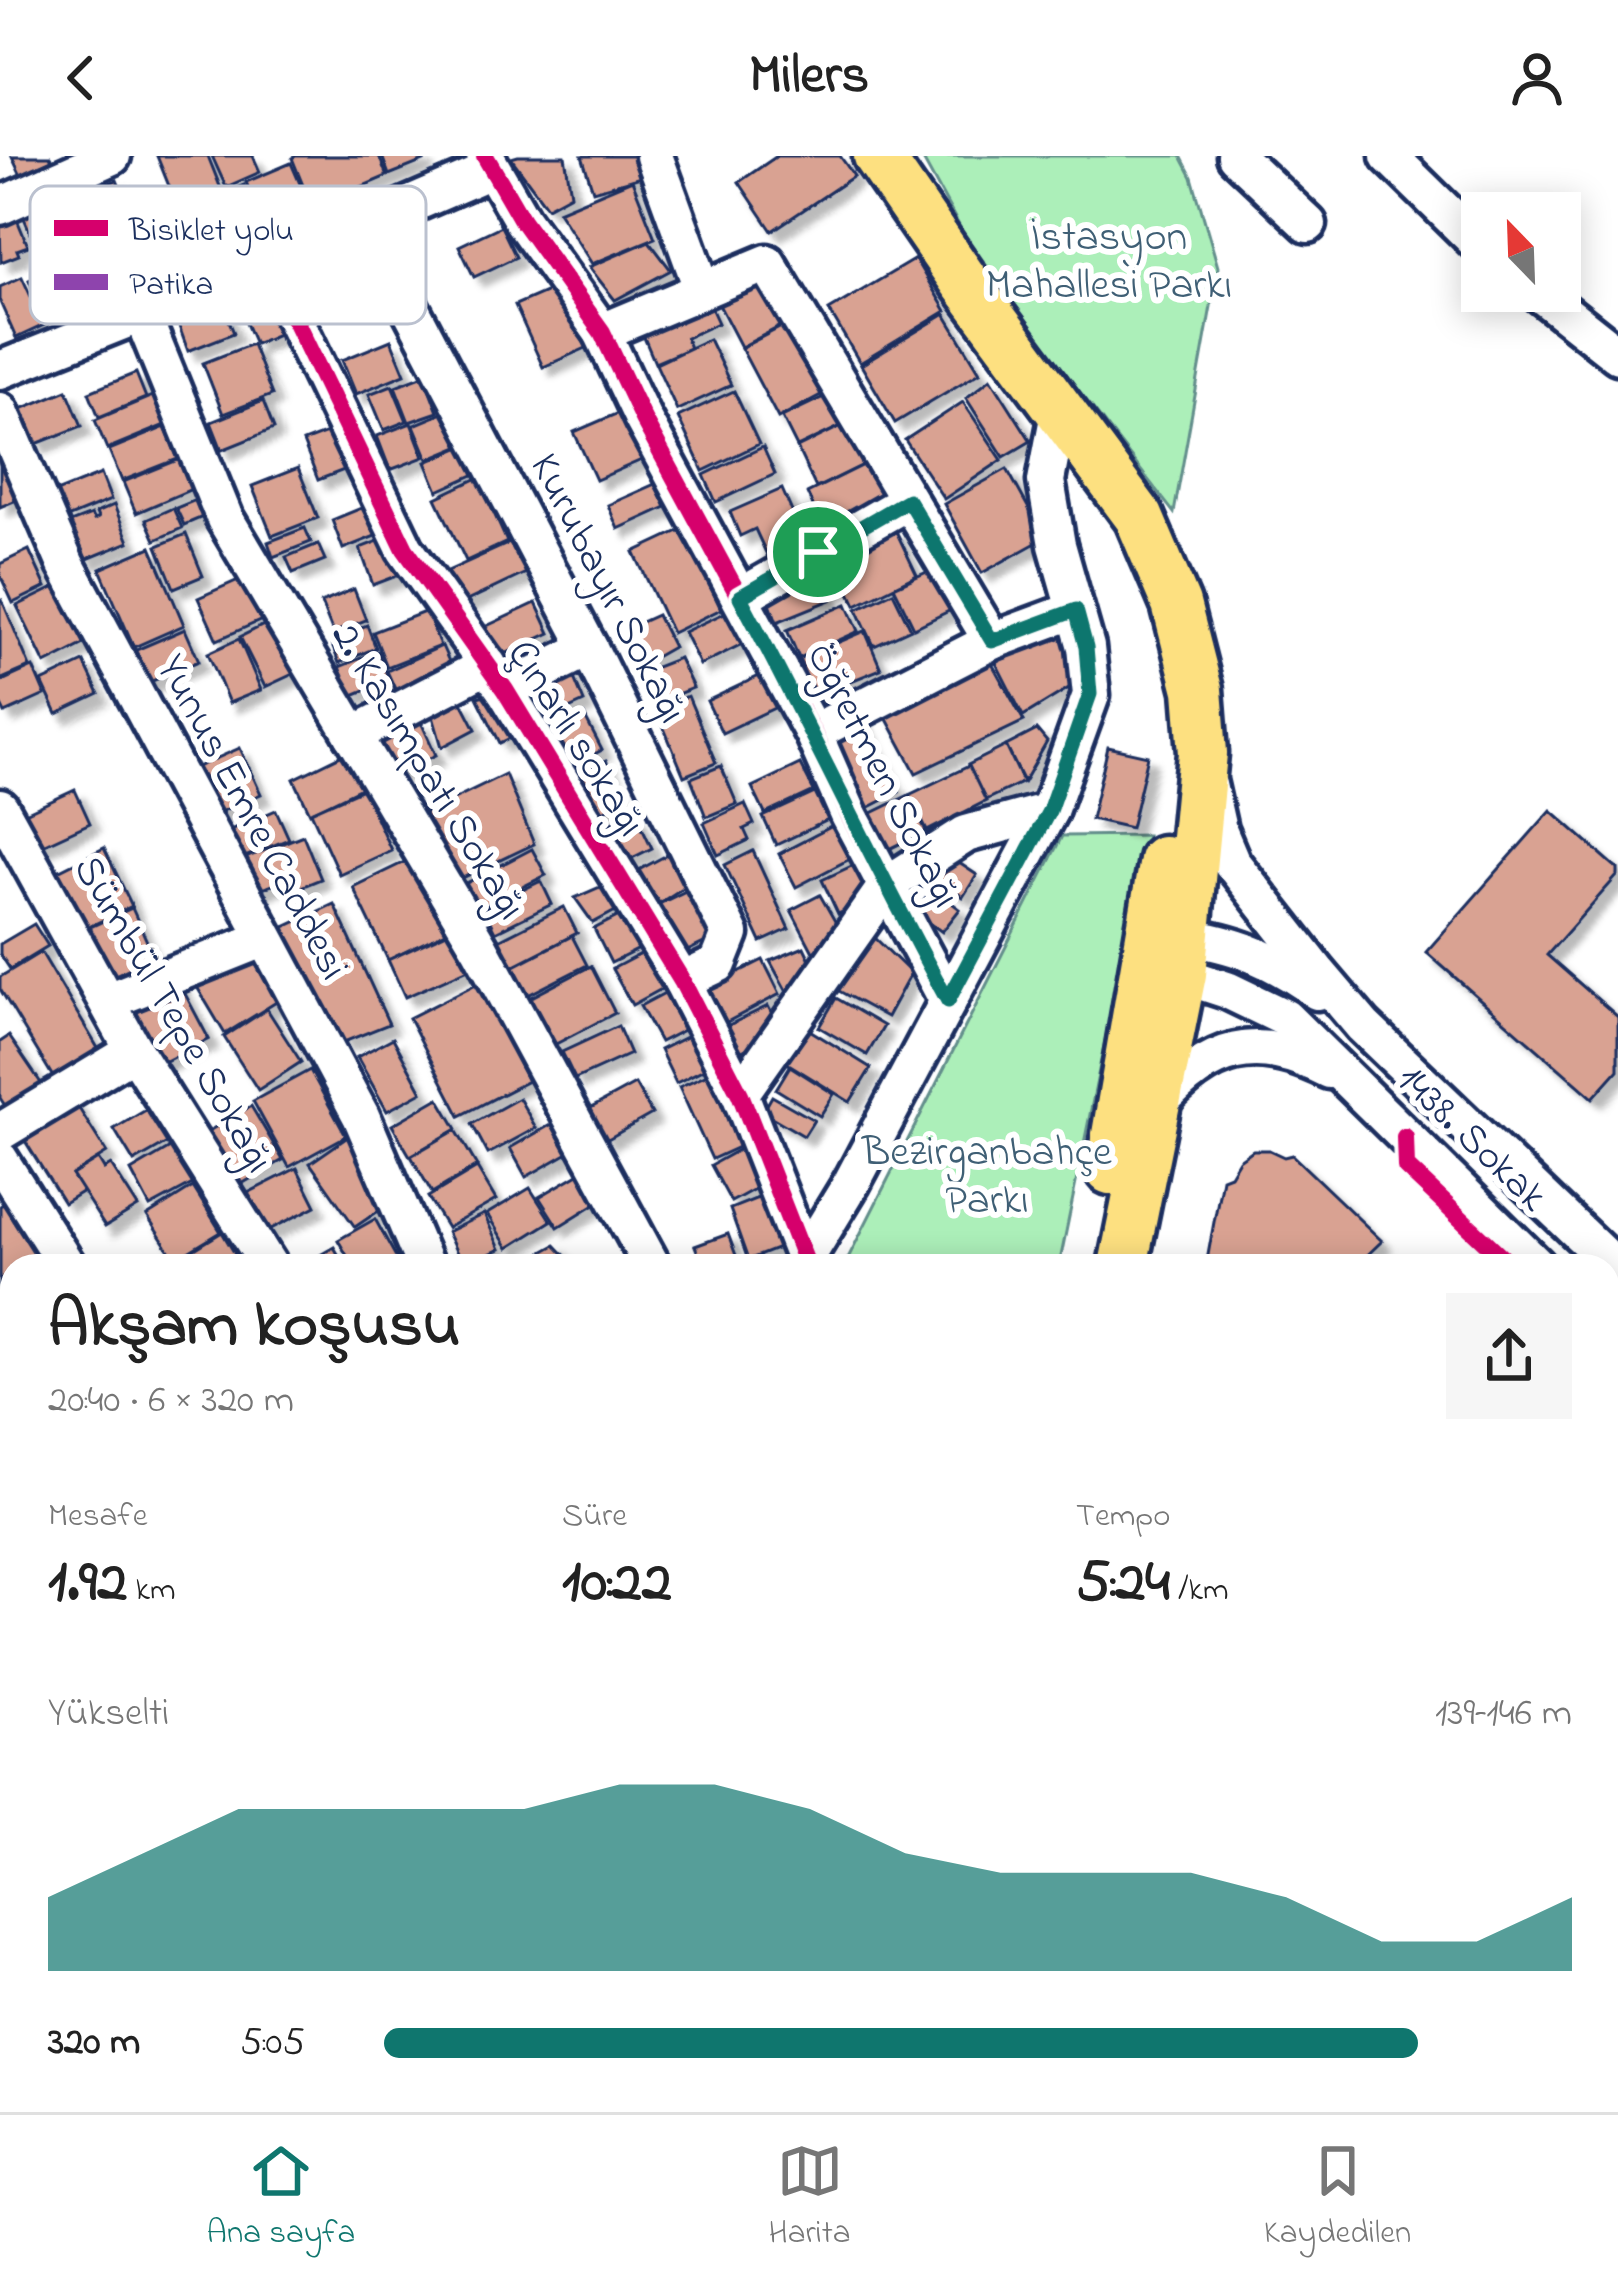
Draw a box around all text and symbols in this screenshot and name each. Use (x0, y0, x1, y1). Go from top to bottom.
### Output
text: Milers (749, 39, 869, 117)
icon: back (48, 45, 114, 111)
icon: person (1504, 45, 1570, 111)
legend (30, 186, 426, 324)
north arrow (1461, 192, 1581, 312)
map controls (1461, 192, 1581, 312)
text: Bisiklet yolu (128, 208, 294, 256)
park label: İstasyon Mahallesi Parkı (986, 208, 1232, 317)
text: Patika (129, 262, 213, 310)
street label: Kurubayır Sokağı (513, 443, 701, 735)
pin (767, 501, 869, 603)
icon: arrive (785, 519, 851, 585)
street label: 2. Kasımpatı Sokağı (314, 612, 540, 932)
street label: Çınarlı sokağı (490, 629, 660, 849)
street label: Öğretmen Sokağı (789, 633, 975, 919)
street label: Yunus Emre Caddesi (139, 644, 363, 992)
street label: Sümbül Tepe Sokağı (56, 845, 288, 1185)
street label: 1438. Sokak (1382, 1051, 1561, 1227)
park label: Bezirganbahçe Parkı (861, 1123, 1112, 1232)
text: Akşam koşusu (48, 1280, 460, 1376)
button: share (1446, 1293, 1572, 1419)
text: 20:40 · 6 × 320 m (48, 1373, 294, 1430)
text: Mesafe (48, 1493, 148, 1541)
text: Süre (562, 1493, 627, 1541)
text: Tempo (1076, 1493, 1170, 1541)
text: 1.92 (48, 1541, 127, 1628)
text: 10:22 (562, 1541, 672, 1628)
text: 5:24 (1076, 1541, 1170, 1628)
text: km (127, 1567, 176, 1615)
text: /km (1170, 1567, 1229, 1615)
text: Yükselti (48, 1686, 169, 1743)
text: 139–146 m (1435, 1686, 1572, 1743)
text: 320 m (48, 2015, 140, 2072)
text: 5:05 (240, 2015, 305, 2072)
tab: Ana sayfa (207, 2138, 355, 2258)
tab: Harita (769, 2138, 851, 2258)
tab: Kaydedilen (1264, 2138, 1411, 2258)

